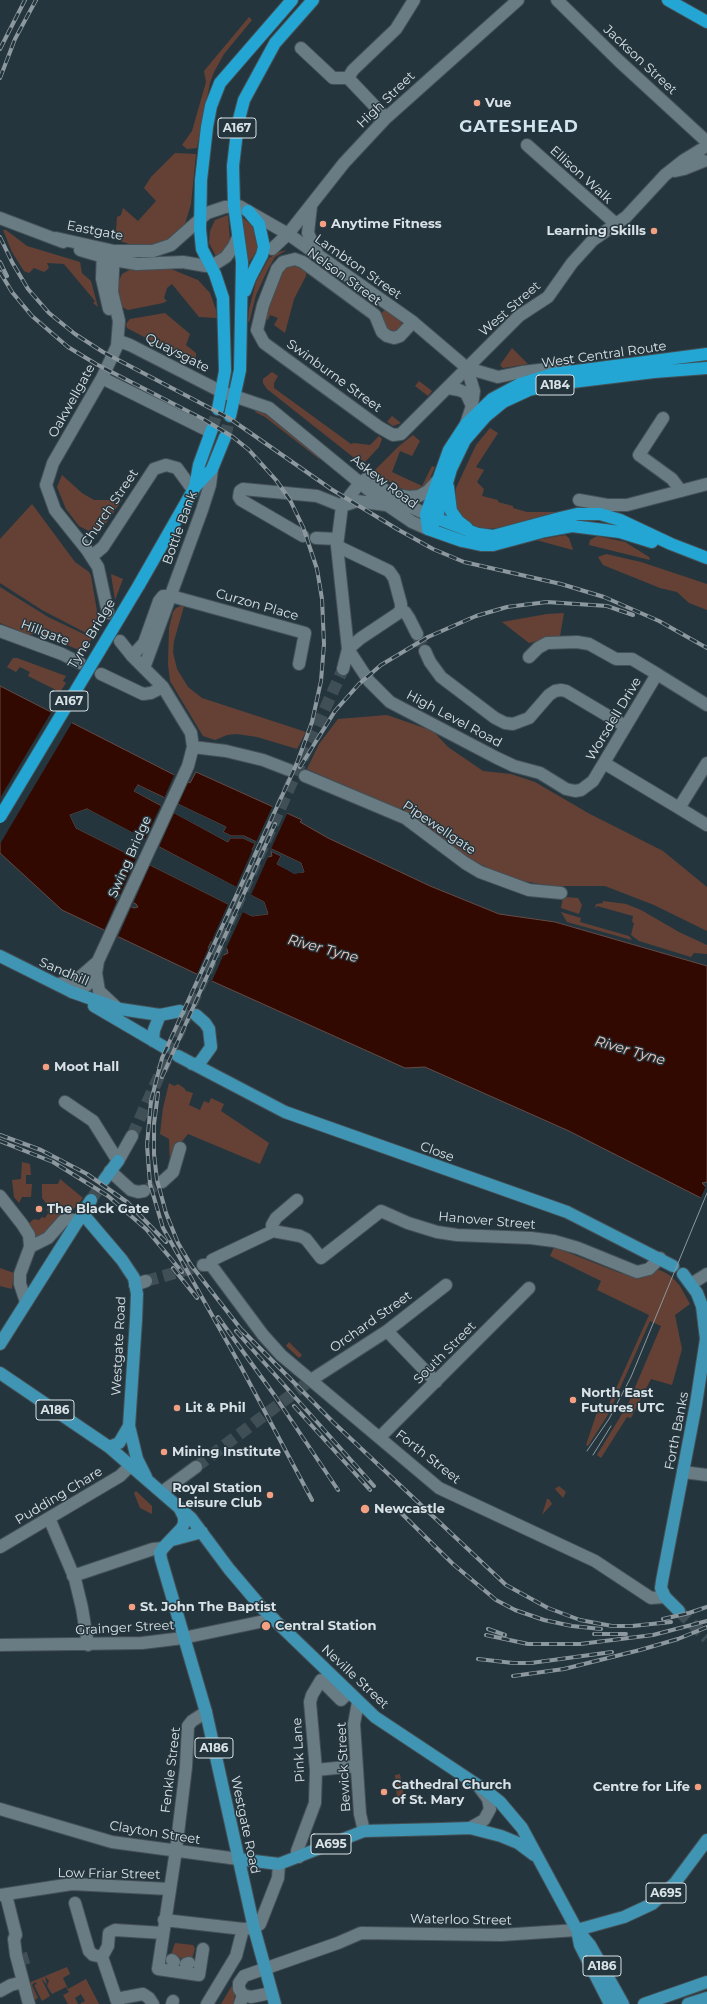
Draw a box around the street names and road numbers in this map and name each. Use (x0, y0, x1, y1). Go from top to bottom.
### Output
street label: Jackson Street (600, 22, 680, 98)
street label: High Street (354, 69, 418, 131)
road number: A167 (218, 118, 256, 138)
street label: Ellison Walk (547, 143, 615, 207)
street label: Eastgate (65, 218, 125, 244)
street label: Lambton Street (311, 231, 405, 303)
street label: Nelson Street (304, 245, 384, 309)
street label: West Street (476, 278, 544, 340)
street label: Quaysgate (142, 330, 212, 376)
street label: Swinburne Street (283, 336, 385, 416)
street label: West Central Route (541, 339, 667, 371)
street label: Oakwellgate (45, 362, 99, 440)
road number: A184 (536, 375, 574, 395)
street label: Askew Road (348, 452, 420, 512)
street label: Church Street (78, 466, 142, 550)
street label: Bottle Bank (159, 489, 201, 567)
street label: Curzon Place (214, 586, 300, 624)
street label: Tyne Bridge (65, 596, 119, 672)
street label: Hillgate (19, 617, 71, 649)
street label: Worsdell Drive (583, 674, 645, 764)
street label: High Level Road (404, 687, 504, 751)
road number: A167 (50, 691, 88, 711)
street label: Pipewellgate (399, 798, 479, 858)
street label: Swing Bridge (105, 814, 155, 900)
street label: Sandhill (37, 955, 91, 989)
street label: Close (418, 1139, 456, 1165)
street label: Hanover Street (438, 1209, 536, 1233)
street label: Orchard Street (327, 1288, 415, 1356)
street label: Westgate Road (109, 1296, 129, 1396)
street label: South Street (411, 1319, 479, 1387)
street label: Forth Banks (662, 1391, 692, 1471)
road number: A186 (36, 1400, 74, 1420)
street label: Forth Street (392, 1427, 464, 1487)
street label: Pudding Chare (13, 1464, 105, 1528)
street label: Grainger Street (75, 1618, 175, 1638)
street label: Neville Street (318, 1642, 392, 1712)
street label: Pink Lane (290, 1717, 308, 1783)
street label: Bewick Street (334, 1722, 354, 1812)
street label: Fenkle Street (158, 1726, 184, 1814)
road number: A186 (195, 1738, 233, 1758)
street label: Westgate Road (227, 1775, 263, 1875)
street label: Clayton Street (108, 1818, 202, 1848)
road number: A695 (311, 1834, 351, 1854)
street label: Low Friar Street (58, 1865, 160, 1883)
road number: A695 (646, 1883, 686, 1903)
street label: Waterloo Street (410, 1911, 512, 1929)
road number: A186 (583, 1956, 621, 1976)

